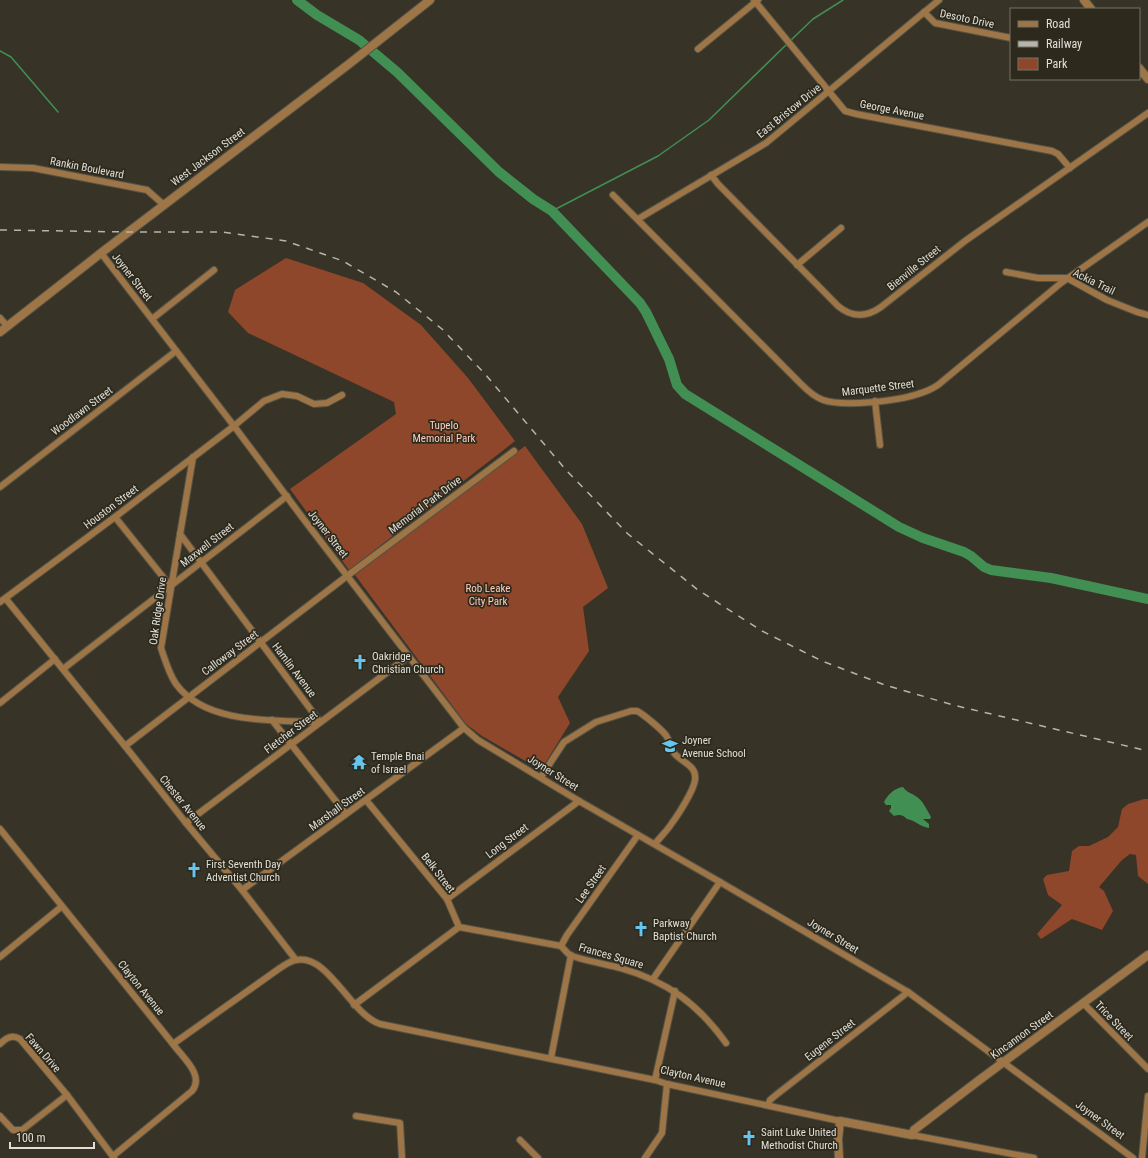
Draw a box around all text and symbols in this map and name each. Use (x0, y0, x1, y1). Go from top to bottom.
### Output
street label: Desoto Drive (939, 7, 995, 31)
legend (1010, 8, 1140, 80)
text: Road (1046, 17, 1070, 31)
text: Railway (1046, 37, 1082, 51)
text: Park (1046, 57, 1068, 71)
street label: East Bristow Drive (754, 81, 824, 141)
street label: George Avenue (859, 97, 925, 123)
street label: West Jackson Street (169, 125, 247, 189)
street label: Rankin Boulevard (49, 154, 125, 182)
street label: Bienville Street (885, 243, 943, 293)
street label: Joyner Street (109, 250, 155, 304)
street label: Ackia Trail (1071, 266, 1117, 298)
street label: Marquette Street (841, 377, 915, 399)
street label: Woodlawn Street (49, 384, 115, 438)
park label: Tupelo Memorial Park (412, 419, 476, 445)
street label: Memorial Park Drive (386, 473, 464, 537)
street label: Houston Street (81, 482, 141, 532)
street label: Joyner Street (305, 507, 351, 561)
street label: Maxwell Street (178, 520, 236, 570)
street label: Oak Ridge Drive (147, 576, 169, 646)
park label: Rob Leake City Park (466, 582, 510, 608)
street label: Calloway Street (199, 628, 261, 678)
street label: Hamlin Avenue (269, 640, 319, 700)
place label: Oakridge Christian Church (372, 650, 444, 676)
church icon: Oakridge Christian Church (351, 653, 369, 671)
street label: Fletcher Street (262, 708, 320, 756)
place label: Joyner Avenue School (682, 734, 746, 760)
school or university icon: Joyner Avenue School (661, 737, 679, 755)
place label: Temple Bnai of Israel (371, 750, 424, 776)
street label: Joyner Street (525, 752, 581, 794)
temple icon: Temple Bnai of Israel (350, 753, 368, 771)
street label: Chester Avenue (157, 773, 209, 833)
street label: Marshall Street (307, 784, 367, 834)
street label: Long Street (483, 821, 531, 861)
street label: Belk Street (418, 850, 458, 896)
place label: First Seventh Day Adventist Church (206, 858, 281, 884)
church icon: First Seventh Day Adventist Church (185, 861, 203, 879)
street label: Lee Street (573, 862, 609, 906)
street label: Joyner Street (805, 916, 861, 956)
place label: Parkway Baptist Church (653, 917, 717, 943)
church icon: Parkway Baptist Church (632, 920, 650, 938)
street label: Frances Square (577, 941, 645, 971)
street label: Clayton Avenue (115, 958, 167, 1018)
street label: Trice Street (1092, 999, 1136, 1043)
street label: Kincannon Street (988, 1008, 1056, 1062)
street label: Eugene Street (802, 1016, 858, 1064)
street label: Fawn Drive (23, 1031, 63, 1075)
street label: Clayton Avenue (659, 1063, 727, 1091)
street label: Joyner Street (1073, 1098, 1127, 1142)
scale bar (10, 1124, 94, 1150)
place label: Saint Luke United Methodist Church (761, 1126, 838, 1152)
church icon: Saint Luke United Methodist Church (740, 1129, 758, 1147)
text: 100 m (16, 1131, 46, 1145)

